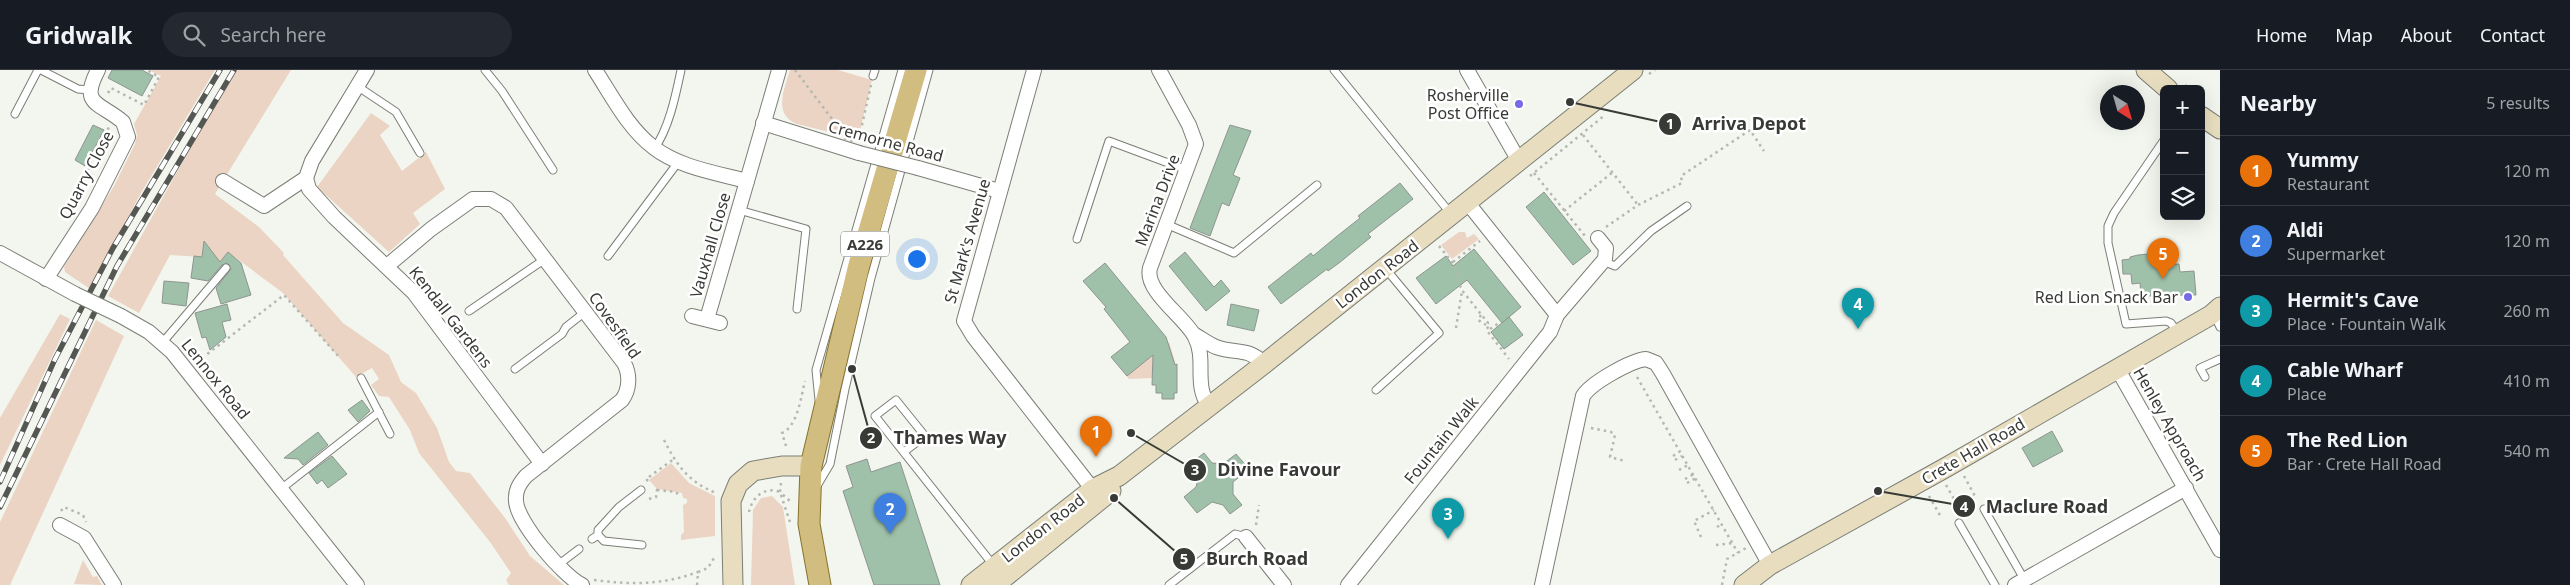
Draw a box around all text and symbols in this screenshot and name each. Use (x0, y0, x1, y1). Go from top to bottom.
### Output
search box (162, 12, 512, 57)
text: Gridwalk (25, 18, 132, 51)
icon: search (180, 21, 208, 49)
text: Search here (220, 22, 326, 48)
text: Home (2256, 23, 2307, 47)
text: Map (2335, 23, 2373, 47)
text: About (2401, 23, 2452, 47)
text: Contact (2480, 23, 2545, 47)
place label: Rosherville Post Office (1427, 84, 1509, 124)
north arrow (2100, 85, 2145, 130)
map controls (2160, 85, 2205, 220)
button: + (2160, 85, 2205, 130)
text: Nearby (2240, 89, 2316, 117)
text: 5 results (2486, 92, 2550, 114)
marker: Rosherville Post Office (1513, 98, 1525, 110)
callout: Arriva Depot (1657, 108, 1817, 141)
text: Arriva Depot (1692, 111, 1806, 135)
text: 1 (1666, 113, 1674, 133)
street label: Cremorne Road (826, 115, 946, 167)
street label: Quarry Close (53, 127, 119, 223)
button: − (2160, 130, 2205, 175)
text: Yummy (2287, 147, 2359, 173)
street label: Marina Drive (1129, 151, 1185, 249)
text: 1 (2251, 160, 2261, 182)
text: 120 m (2503, 160, 2550, 182)
text: Restaurant (2287, 173, 2369, 195)
button: layers (2160, 175, 2205, 220)
street label: St Mark's Avenue (939, 176, 995, 306)
street label: Vauxhall Close (684, 190, 736, 300)
text: Aldi (2287, 217, 2324, 243)
text: 2 (2251, 230, 2261, 252)
text: 120 m (2503, 230, 2550, 252)
road number: A226 (841, 232, 889, 256)
street label: London Road (1331, 235, 1423, 313)
pin: 5 (2147, 238, 2179, 279)
text: Supermarket (2287, 243, 2385, 265)
your location (904, 246, 930, 272)
street label: Kendall Gardens (404, 262, 498, 372)
place label: Red Lion Snack Bar (2035, 286, 2178, 308)
street label: Covesfield (584, 287, 646, 363)
text: Hermit's Cave (2287, 287, 2419, 313)
pin: 4 (1842, 288, 1874, 329)
marker: Red Lion Snack Bar (2182, 291, 2194, 303)
text: 3 (2251, 300, 2261, 322)
text: 260 m (2503, 300, 2550, 322)
text: Place · Fountain Walk (2287, 313, 2446, 335)
street label: Lennox Road (177, 334, 255, 424)
text: Cable Wharf (2287, 357, 2402, 383)
street label: Henley Approach (2128, 363, 2212, 485)
text: 4 (2251, 370, 2261, 392)
text: 410 m (2503, 370, 2550, 392)
text: Place (2287, 383, 2327, 405)
street label: Fountain Walk (1399, 391, 1483, 488)
street label: Crete Hall Road (1917, 412, 2029, 490)
pin: 1 (1080, 416, 1112, 457)
callout: Thames Way (858, 421, 1016, 454)
text: Thames Way (894, 425, 1007, 449)
text: 2 (867, 427, 876, 447)
text: The Red Lion (2287, 427, 2408, 453)
text: 5 (2251, 440, 2261, 462)
text: 540 m (2503, 440, 2550, 462)
text: Bar · Crete Hall Road (2287, 453, 2442, 475)
callout: Divine Favour (1182, 454, 1351, 487)
text: Divine Favour (1217, 457, 1341, 481)
text: 3 (1191, 459, 1199, 479)
street label: London Road (997, 489, 1089, 567)
callout: Maclure Road (1951, 490, 2119, 523)
pin: 2 (874, 493, 906, 534)
text: Maclure Road (1986, 494, 2108, 518)
text: 4 (1960, 496, 1969, 516)
pin: 3 (1432, 498, 1464, 539)
callout: Burch Road (1171, 542, 1318, 575)
text: Burch Road (1206, 546, 1308, 570)
text: 5 (1180, 548, 1188, 568)

